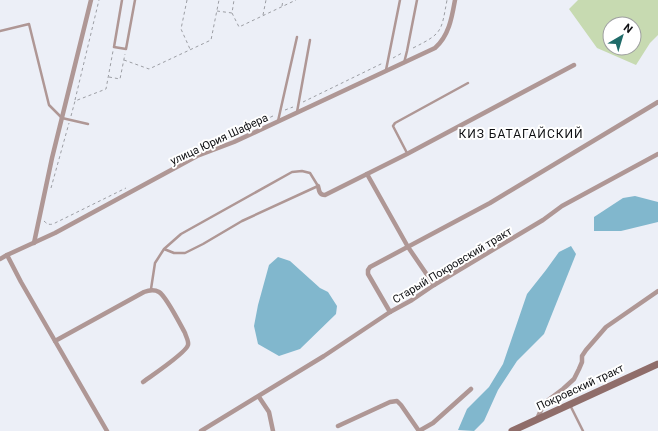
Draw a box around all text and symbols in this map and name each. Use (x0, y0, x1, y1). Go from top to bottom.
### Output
north arrow (602, 16, 642, 56)
text: N (621, 21, 635, 36)
street label: улица Юрия Шафера (168, 111, 270, 168)
district label: КИЗ БАТАГАЙСКИЙ (458, 126, 584, 141)
street label: Старый Покровский тракт (390, 224, 515, 306)
street label: Покровский тракт (535, 361, 626, 413)

